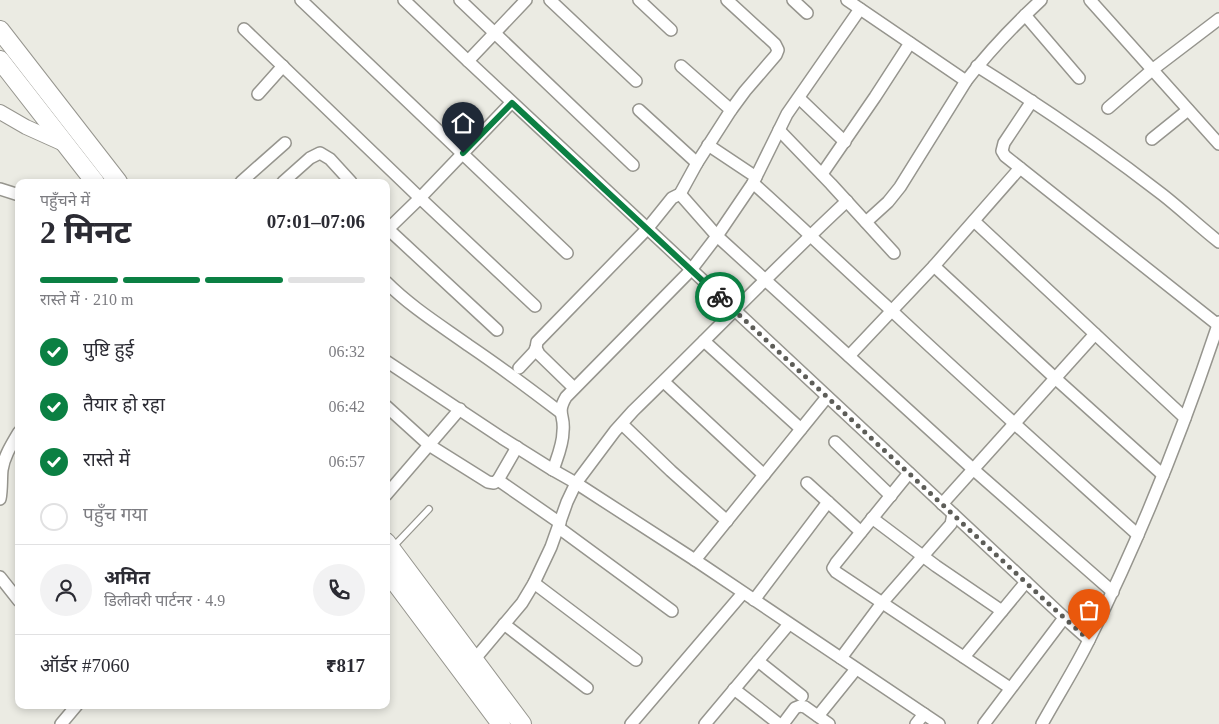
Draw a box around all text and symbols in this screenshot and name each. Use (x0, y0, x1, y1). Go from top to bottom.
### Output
pin (442, 102, 484, 153)
icon: home (449, 109, 477, 137)
text: पहुँचने में (40, 192, 90, 209)
text: 07:01–07:06 (267, 211, 365, 232)
text: 2 मिनट (40, 214, 131, 250)
courier (695, 272, 745, 322)
icon: bike (706, 283, 734, 311)
text: रास्ते में · 210 m (40, 291, 133, 308)
icon: check (40, 338, 68, 366)
text: पुष्टि हुई (83, 339, 134, 360)
text: 06:32 (329, 343, 365, 360)
icon: check (40, 393, 68, 421)
text: तैयार हो रहा (83, 394, 165, 415)
text: 06:42 (329, 398, 365, 415)
icon: check (40, 448, 68, 476)
text: रास्ते में (83, 449, 130, 470)
text: 06:57 (329, 453, 365, 470)
text: पहुँच गया (83, 504, 147, 525)
button: person (40, 564, 92, 616)
button: phone (313, 564, 365, 616)
text: अमित (104, 567, 150, 588)
pin (1068, 589, 1110, 640)
text: डिलीवरी पार्टनर · 4.9 (104, 592, 225, 609)
icon: bag (1075, 596, 1103, 624)
text: ऑर्डर #7060 (40, 655, 130, 676)
text: ₹817 (326, 655, 365, 676)

